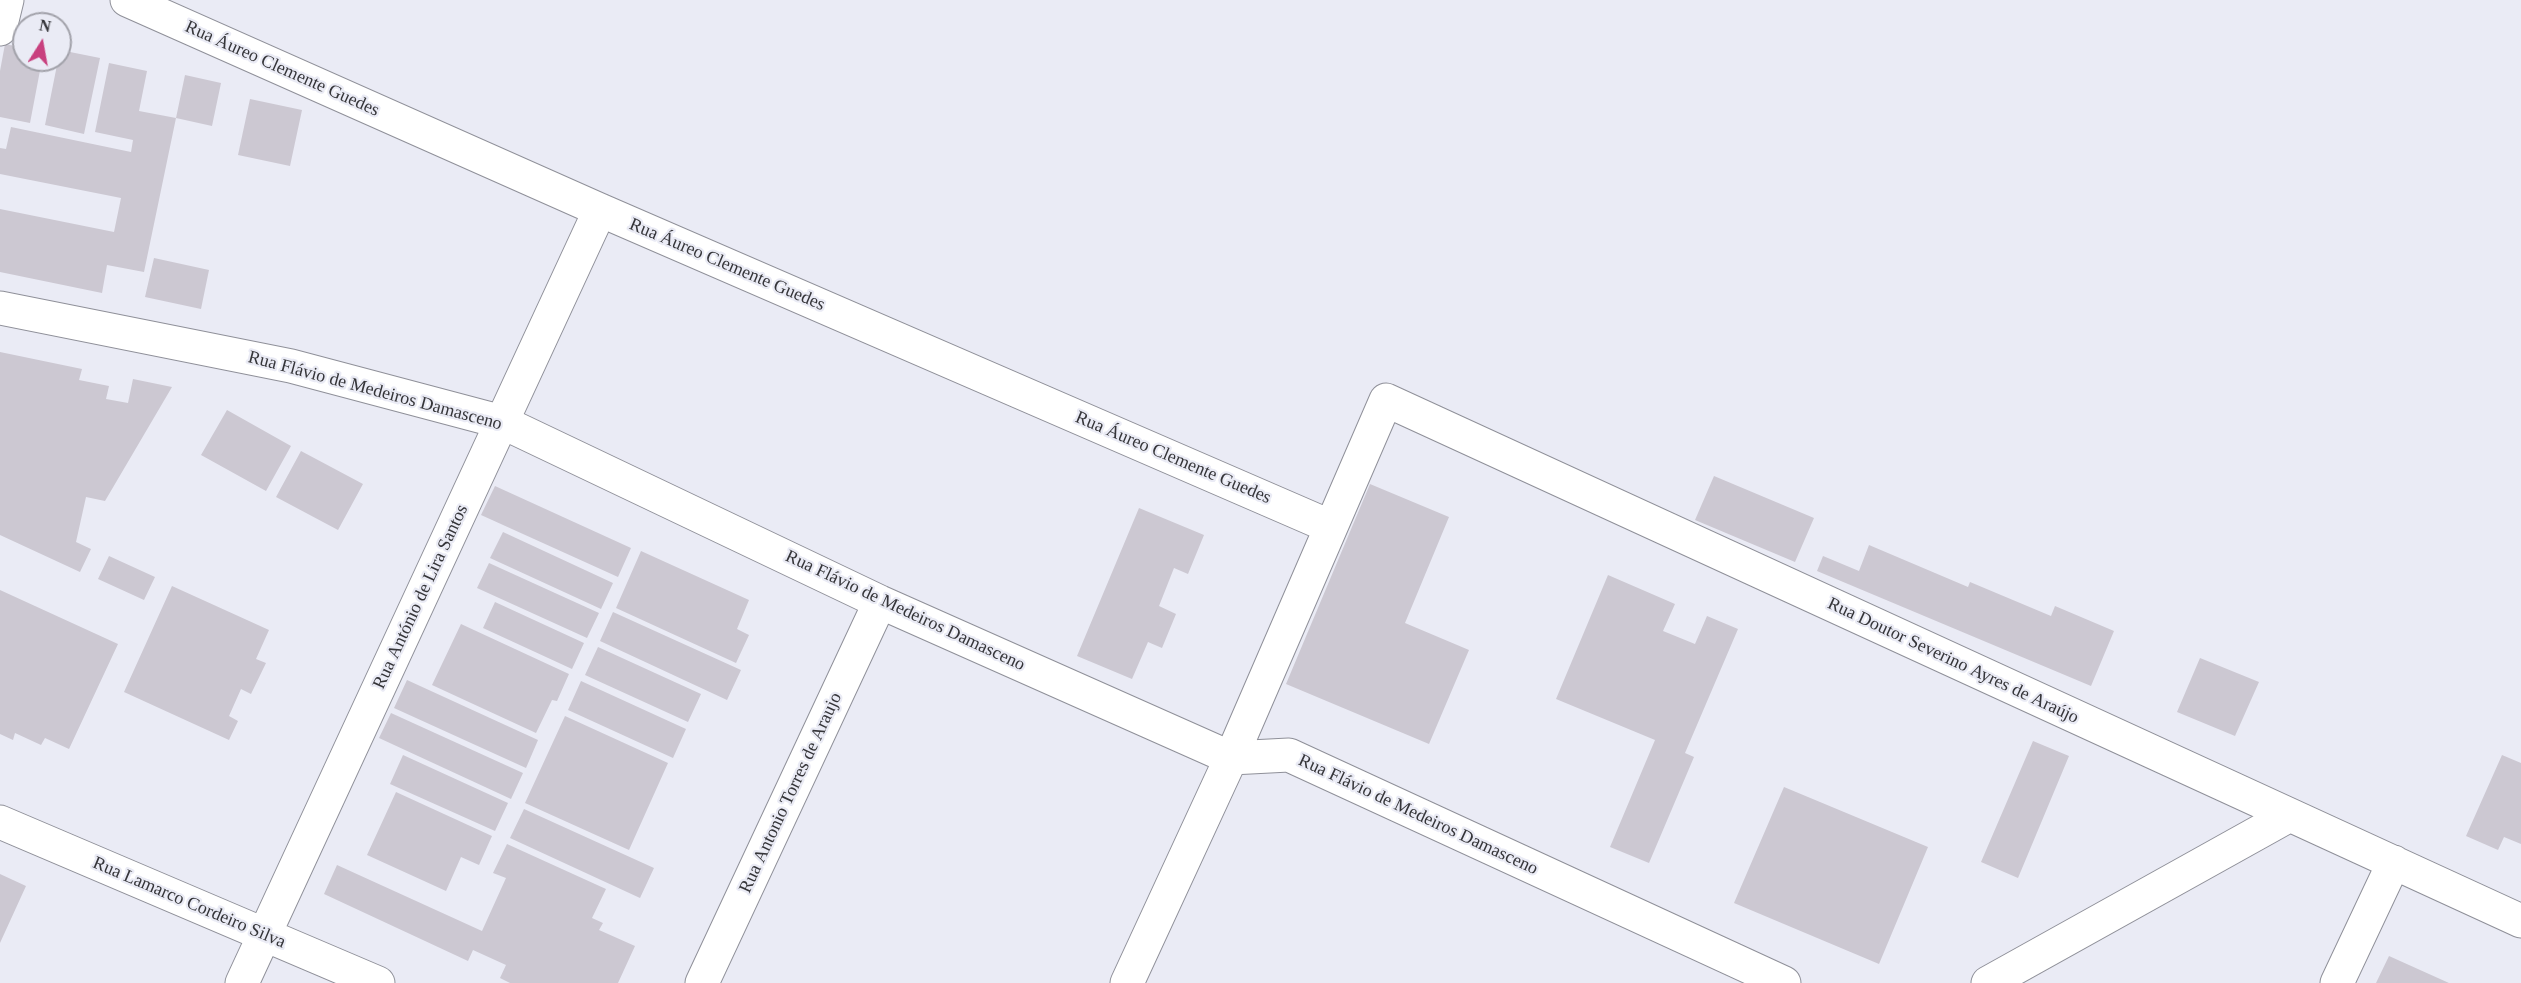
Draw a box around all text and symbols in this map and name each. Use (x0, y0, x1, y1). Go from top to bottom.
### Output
north arrow (12, 12, 72, 72)
text: N (38, 16, 52, 35)
street label: Rua Áureo Clemente Guedes (181, 16, 383, 122)
street label: Rua Áureo Clemente Guedes (626, 214, 828, 316)
street label: Rua Flávio de Medeiros Damasceno (246, 347, 504, 435)
street label: Rua Áureo Clemente Guedes (1072, 407, 1274, 509)
street label: Rua António de Lira Santos (369, 501, 473, 693)
street label: Rua Flávio de Medeiros Damasceno (782, 546, 1028, 676)
street label: Rua Doutor Severino Ayres de Araújo (1824, 593, 2082, 729)
street label: Rua Antonio Torres de Araujo (735, 689, 847, 897)
street label: Rua Flávio de Medeiros Damasceno (1295, 750, 1541, 880)
street label: Rua Lamarco Cordeiro Silva (89, 853, 289, 953)

